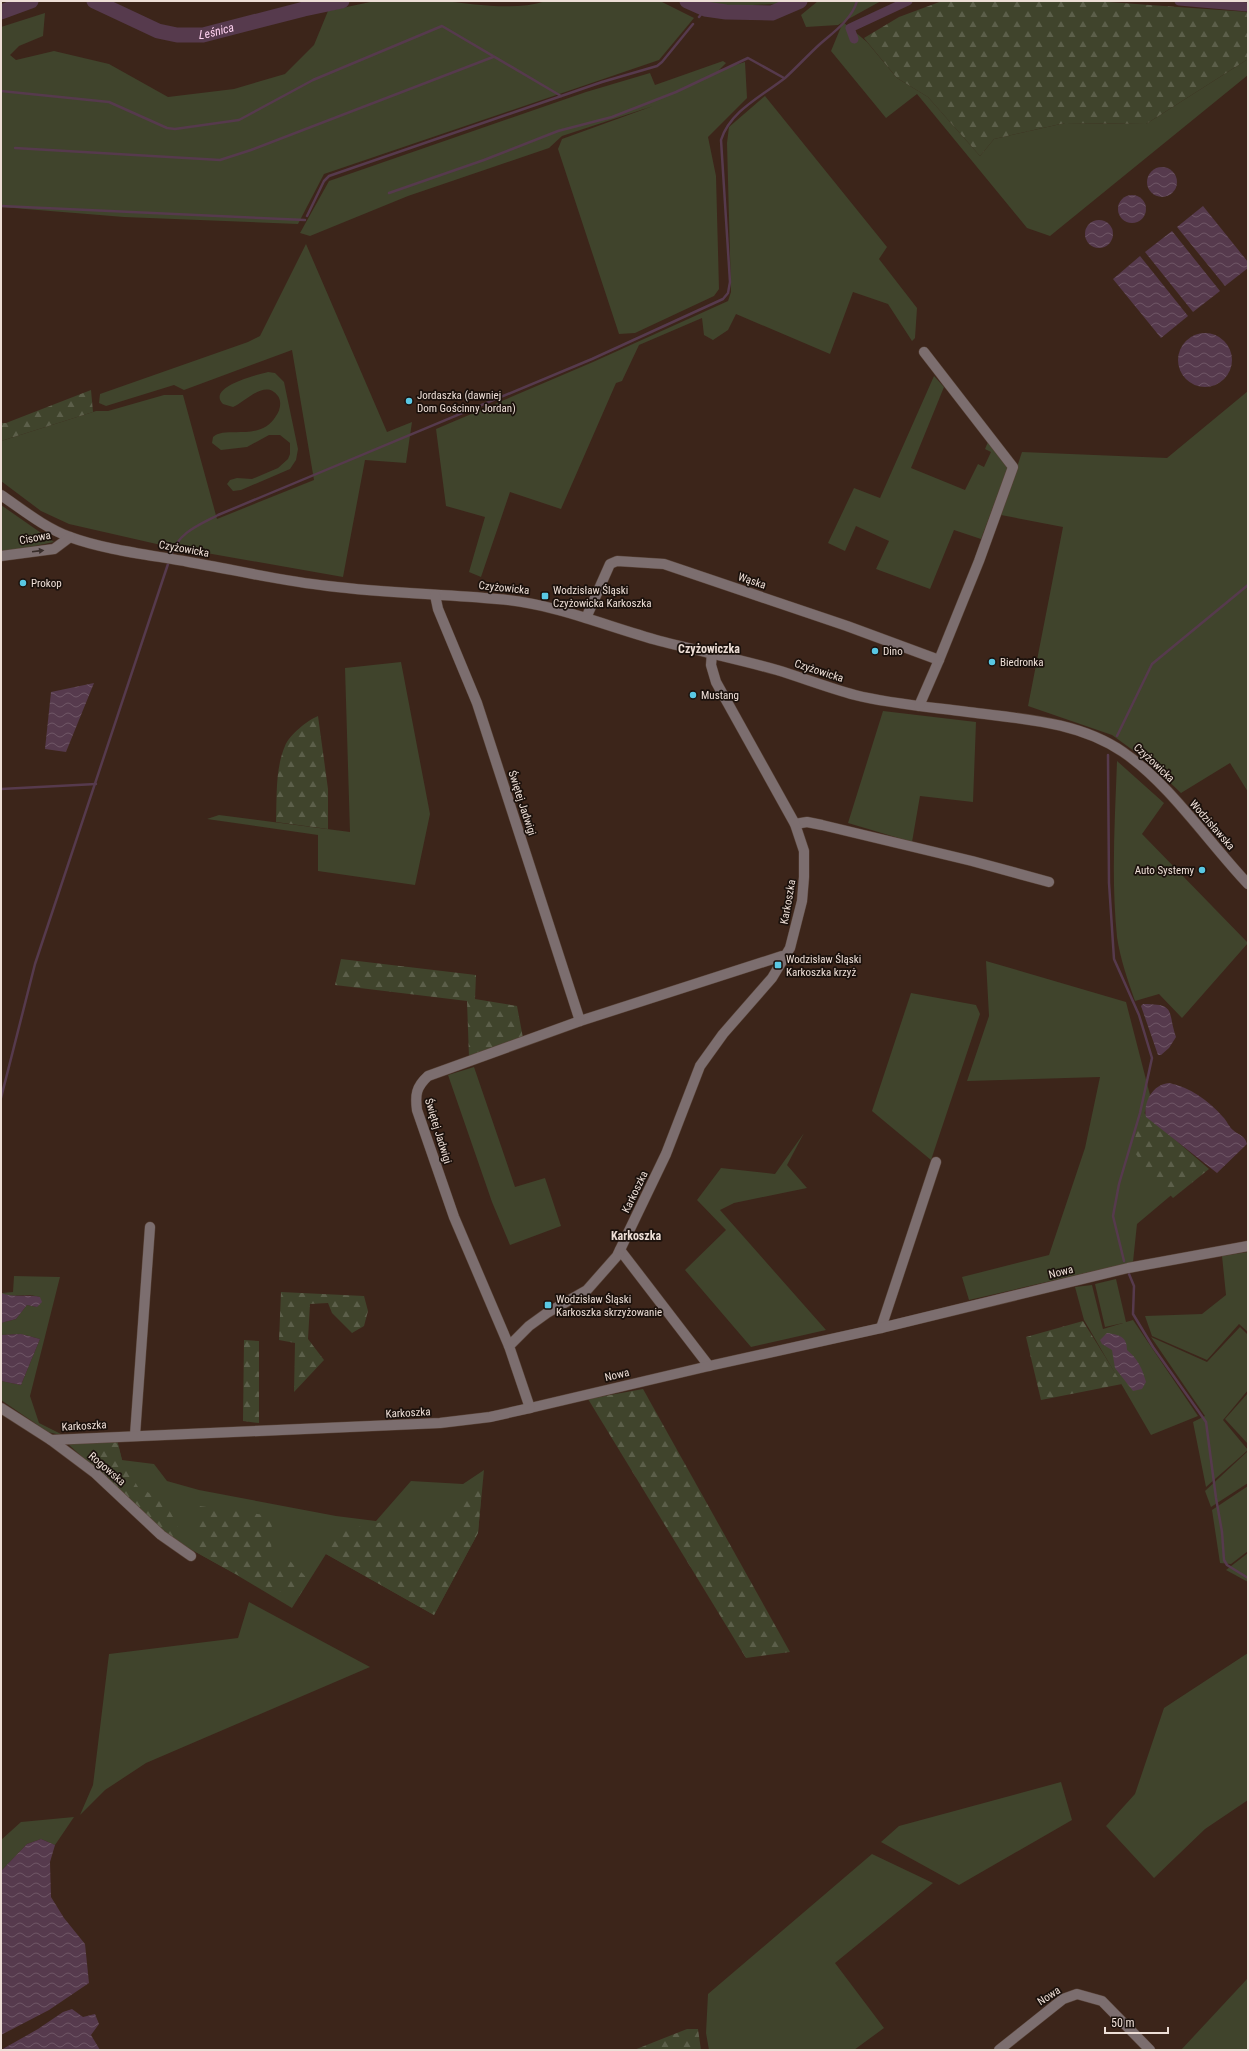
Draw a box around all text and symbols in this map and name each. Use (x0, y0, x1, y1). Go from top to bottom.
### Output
water label: Leśnica (199, 20, 235, 42)
place label: Jordaszka (dawniej Dom Gościnny Jordan) (417, 389, 516, 415)
marker: Jordaszka (dawniej Dom Gościnny Jordan) (404, 396, 414, 406)
street label: Cisowa (18, 529, 52, 547)
street label: Czyżowicka (158, 538, 210, 560)
one-way arrow (32, 548, 44, 554)
street label: Wąska (736, 570, 768, 592)
place label: Prokop (31, 577, 62, 590)
marker: Prokop (18, 578, 28, 588)
street label: Czyżowicka (478, 579, 530, 597)
place label: Wodzisław Śląski Czyżowicka Karkoszka (553, 584, 652, 610)
marker: Wodzisław Śląski Czyżowicka Karkoszka (540, 591, 550, 601)
district label: Czyżowiczka (678, 642, 740, 656)
place label: Dino (883, 645, 903, 658)
marker: Dino (870, 646, 880, 656)
place label: Biedronka (1000, 656, 1043, 669)
street label: Czyżowicka (793, 657, 845, 685)
marker: Biedronka (987, 657, 997, 667)
place label: Mustang (701, 689, 739, 702)
marker: Mustang (688, 690, 698, 700)
street label: Czyżowicka (1131, 741, 1177, 785)
street label: Świętej Jadwigi (505, 769, 539, 837)
street label: Wodzisławska (1187, 797, 1237, 853)
place label: Auto Systemy (1135, 864, 1194, 877)
marker: Auto Systemy (1197, 865, 1207, 875)
street label: Karkoszka (778, 879, 798, 925)
place label: Wodzisław Śląski Karkoszka krzyż (786, 953, 861, 979)
marker: Wodzisław Śląski Karkoszka krzyż (773, 960, 783, 970)
street label: Świętej Jadwigi (422, 1097, 454, 1165)
street label: Karkoszka (619, 1169, 651, 1215)
district label: Karkoszka (611, 1229, 661, 1243)
street label: Nowa (1047, 1263, 1075, 1281)
place label: Wodzisław Śląski Karkoszka skrzyżowanie (556, 1293, 662, 1319)
marker: Wodzisław Śląski Karkoszka skrzyżowanie (543, 1300, 553, 1310)
street label: Nowa (603, 1366, 631, 1384)
street label: Karkoszka (385, 1405, 431, 1421)
street label: Karkoszka (61, 1418, 107, 1434)
street label: Rogowska (86, 1449, 128, 1489)
street label: Nowa (1035, 1984, 1063, 2008)
scale bar (1105, 2009, 1168, 2035)
text: 50 m (1111, 2016, 1135, 2030)

